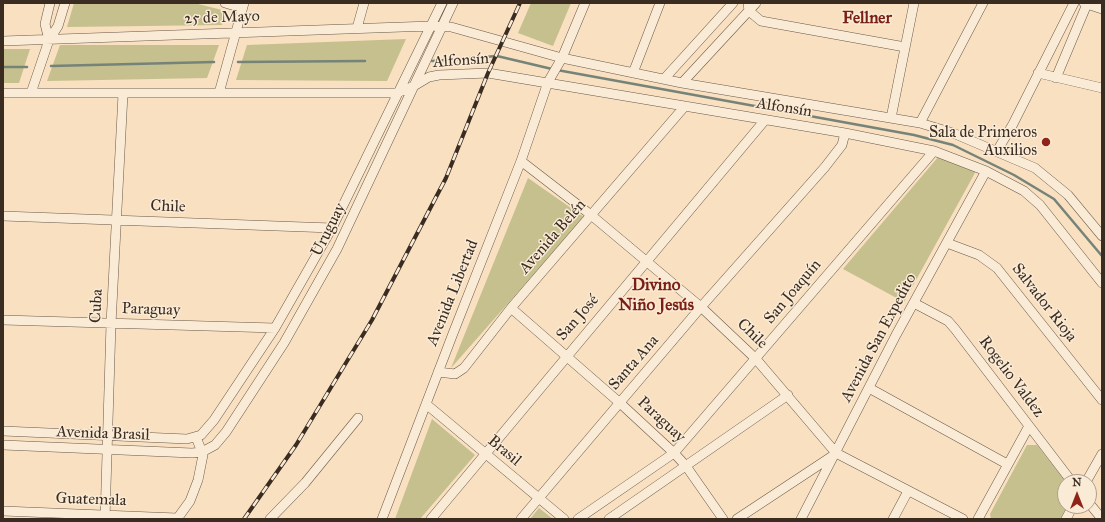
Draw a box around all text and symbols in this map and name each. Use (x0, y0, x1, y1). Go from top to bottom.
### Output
street label: 25 de Mayo (184, 7, 260, 29)
district label: Fellner (842, 9, 892, 29)
street label: Alfonsín (432, 49, 490, 73)
street label: Alfonsín (755, 94, 813, 122)
place label: Sala de Primeros Auxilios (929, 123, 1037, 161)
marker: Sala de Primeros Auxilios (1040, 136, 1052, 148)
street label: Avenida Belén (515, 196, 591, 278)
street label: Chile (150, 197, 186, 217)
street label: Uruguay (307, 200, 351, 260)
street label: Avenida Libertad (423, 237, 483, 349)
street label: San Joaquín (760, 256, 826, 328)
street label: Salvador Rioja (1007, 260, 1081, 346)
street label: Avenida San Expedito (837, 270, 921, 406)
district label: Divino Niño Jesús (618, 276, 694, 316)
street label: Cuba (87, 289, 107, 323)
street label: San José (553, 291, 603, 345)
street label: Paraguay (121, 299, 181, 321)
street label: Chile (733, 315, 771, 353)
street label: Santa Ana (605, 332, 663, 394)
street label: Rogelio Valdez (974, 333, 1048, 421)
street label: Paraguay (633, 393, 689, 447)
street label: Avenida Brasil (56, 423, 150, 445)
street label: Brasil (483, 431, 525, 471)
north arrow (1057, 474, 1097, 514)
text: N (1072, 476, 1082, 489)
street label: Guatemala (55, 489, 127, 511)

